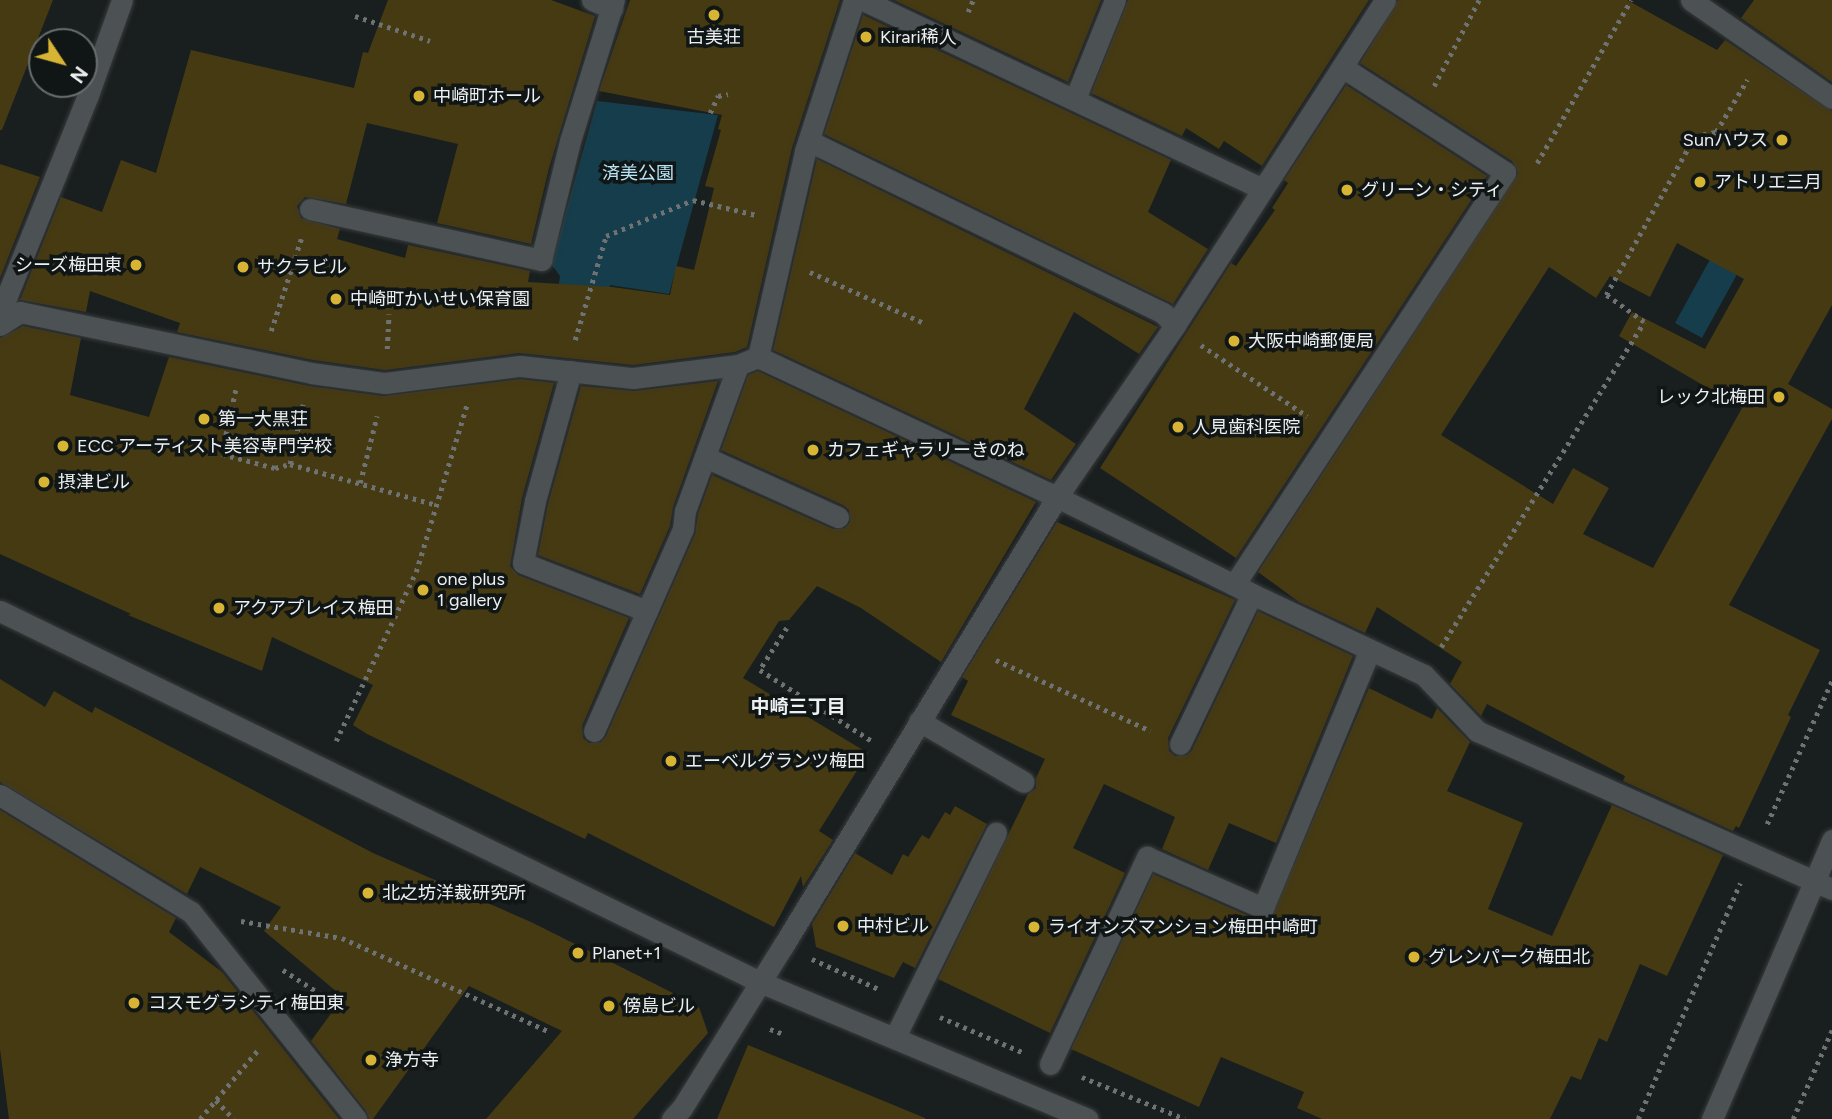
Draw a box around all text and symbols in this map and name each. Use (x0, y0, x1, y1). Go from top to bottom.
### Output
marker: 古美荘 (706, 7, 722, 23)
place label: 古美荘 (687, 26, 741, 48)
place label: Kirari稀人 (880, 26, 957, 48)
north arrow (28, 28, 98, 98)
marker: Kirari稀人 (858, 29, 874, 45)
text: N (65, 62, 92, 87)
place label: 中崎町ホール (433, 85, 541, 107)
marker: 中崎町ホール (411, 88, 427, 104)
place label: Sunハウス (1683, 129, 1768, 151)
marker: Sunハウス (1774, 132, 1790, 148)
park label: 済美公園 (602, 162, 674, 184)
place label: アトリエ三月 (1714, 171, 1822, 193)
marker: アトリエ三月 (1692, 174, 1708, 190)
place label: グリーン・シティ (1361, 179, 1505, 201)
marker: グリーン・シティ (1339, 182, 1355, 198)
place label: シーズ梅田東 (14, 254, 122, 276)
place label: サクラビル (257, 256, 347, 278)
marker: シーズ梅田東 (128, 257, 144, 273)
marker: サクラビル (235, 259, 251, 275)
place label: 中崎町かいせい保育園 (350, 288, 530, 310)
marker: 中崎町かいせい保育園 (328, 291, 344, 307)
place label: 大阪中崎郵便局 (1248, 330, 1374, 352)
marker: 大阪中崎郵便局 (1226, 333, 1242, 349)
place label: レック北梅田 (1657, 386, 1765, 408)
marker: レック北梅田 (1771, 389, 1787, 405)
place label: 第一大黒荘 (218, 408, 308, 430)
marker: 第一大黒荘 (196, 411, 212, 427)
place label: 人見歯科医院 (1192, 416, 1300, 438)
marker: 人見歯科医院 (1170, 419, 1186, 435)
place label: ECC アーティスト美容専門学校 (77, 435, 333, 457)
marker: ECC アーティスト美容専門学校 (55, 438, 71, 454)
place label: カフェギャラリーきのね (827, 439, 1025, 461)
marker: カフェギャラリーきのね (805, 442, 821, 458)
place label: 摂津ビル (58, 471, 130, 493)
marker: 摂津ビル (36, 474, 52, 490)
place label: one plus 1 gallery (437, 569, 505, 612)
marker: one plus 1 gallery (415, 582, 431, 598)
place label: アクアプレイス梅田 (233, 597, 395, 619)
marker: アクアプレイス梅田 (211, 600, 227, 616)
district label: 中崎三丁目 (751, 696, 845, 718)
place label: エーベルグランツ梅田 (685, 750, 865, 772)
marker: エーベルグランツ梅田 (663, 753, 679, 769)
place label: 北之坊洋裁研究所 (382, 882, 526, 904)
marker: 北之坊洋裁研究所 (360, 885, 376, 901)
place label: 中村ビル (857, 915, 929, 937)
place label: ライオンズマンション梅田中崎町 (1048, 916, 1318, 938)
marker: 中村ビル (835, 918, 851, 934)
marker: ライオンズマンション梅田中崎町 (1026, 919, 1042, 935)
place label: Planet+1 (592, 942, 661, 964)
marker: Planet+1 (570, 945, 586, 961)
place label: グレンパーク梅田北 (1428, 946, 1590, 968)
marker: グレンパーク梅田北 (1406, 949, 1422, 965)
place label: コスモグラシティ梅田東 (148, 992, 346, 1014)
marker: コスモグラシティ梅田東 (126, 995, 142, 1011)
place label: 傍島ビル (623, 995, 695, 1017)
marker: 傍島ビル (601, 998, 617, 1014)
place label: 浄方寺 (385, 1049, 439, 1071)
marker: 浄方寺 (363, 1052, 379, 1068)

